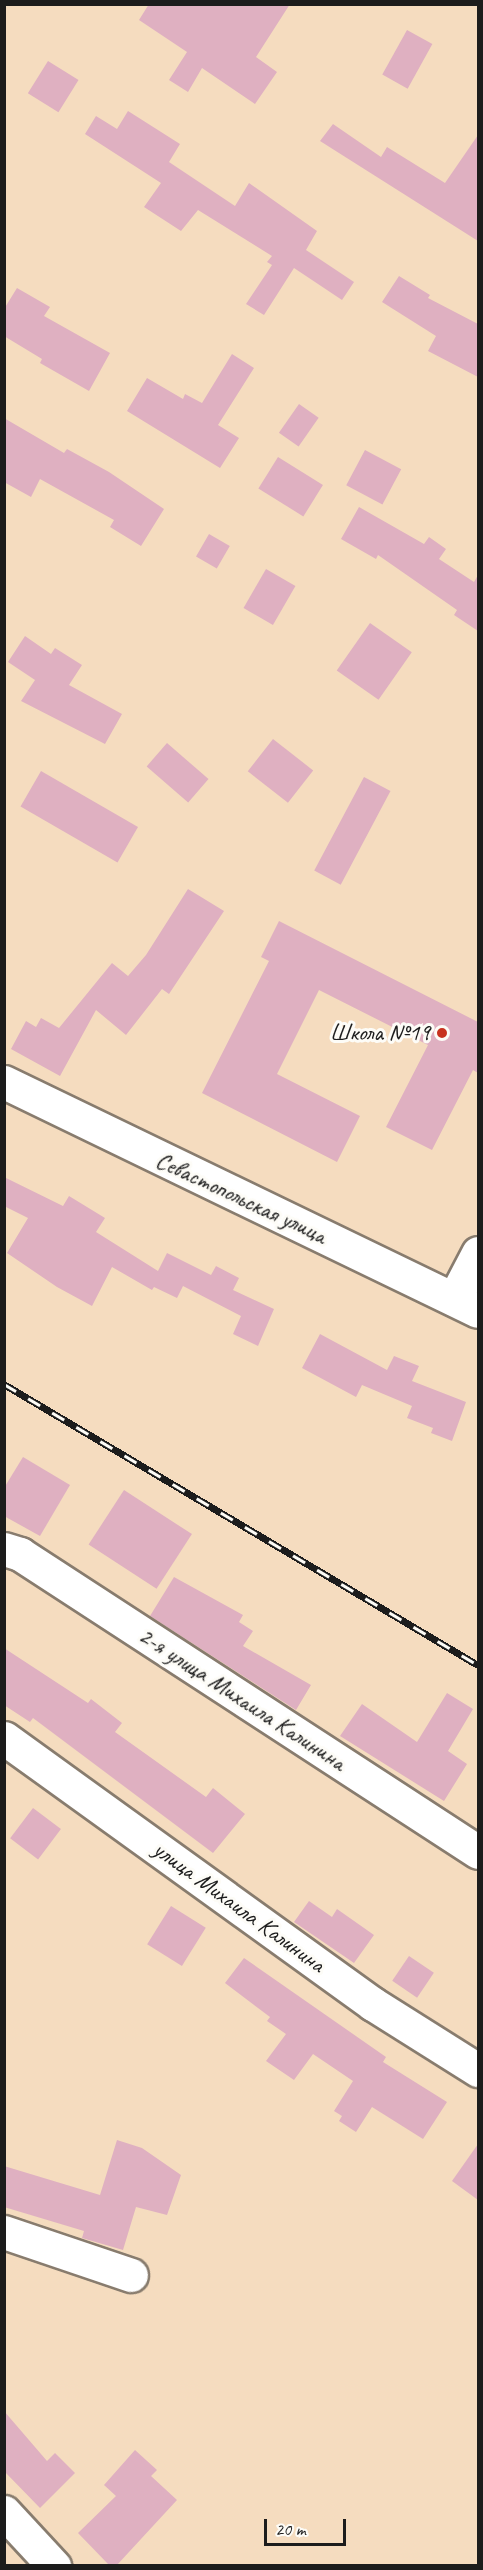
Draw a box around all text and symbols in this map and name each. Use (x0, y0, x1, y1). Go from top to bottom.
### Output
place label: Школа №19 (330, 1019, 430, 1047)
marker: Школа №19 (435, 1026, 449, 1040)
street label: Севастопольская улица (151, 1146, 331, 1250)
street label: 2-я улица Михаила Калинина (133, 1621, 351, 1777)
street label: улица Михаила Калинина (146, 1834, 332, 1980)
scale bar (267, 2507, 350, 2545)
text: 20 m (275, 2518, 306, 2540)

